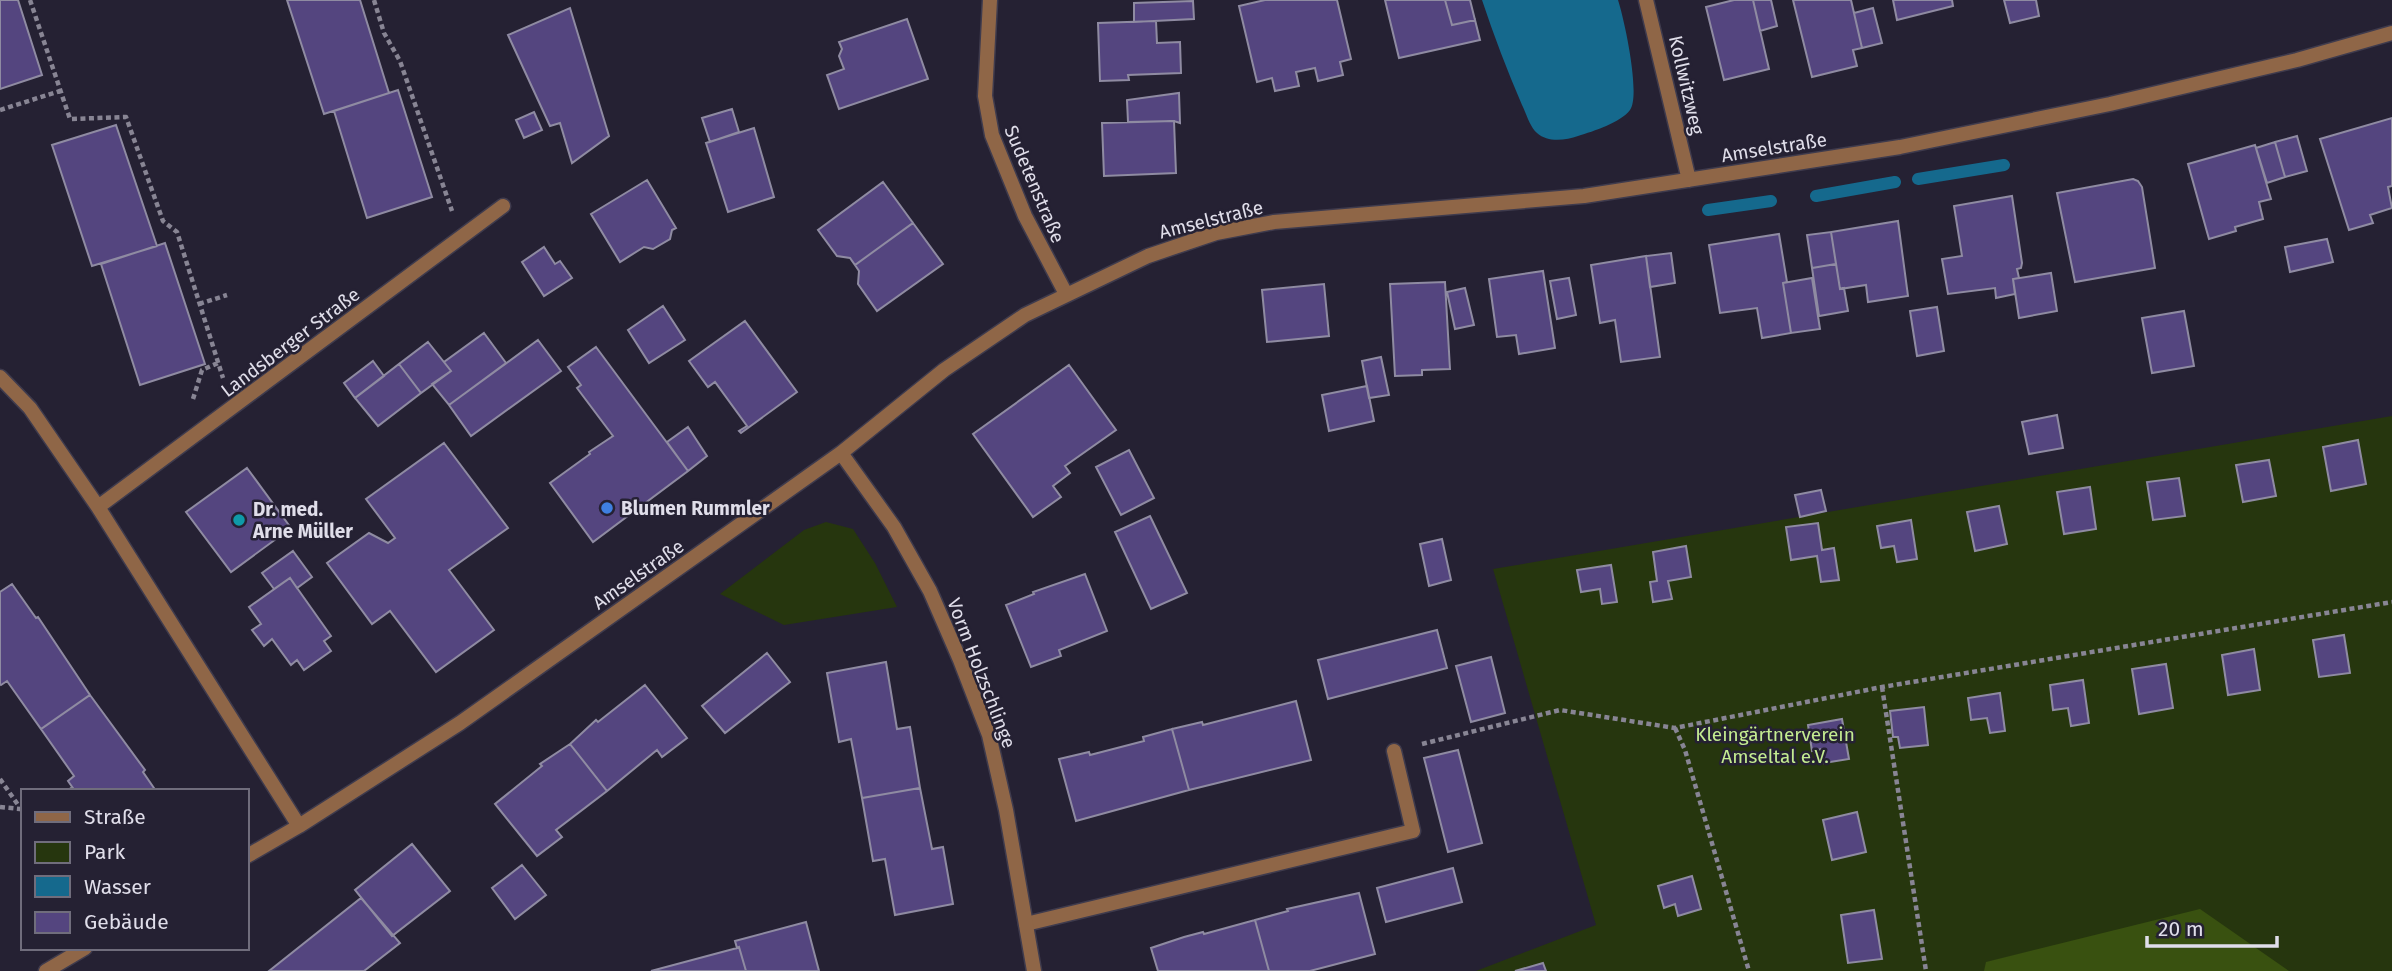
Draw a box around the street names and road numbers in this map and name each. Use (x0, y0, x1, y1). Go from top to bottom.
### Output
street label: Kollwitzweg (1664, 33, 1709, 137)
street label: Sudetenstraße (999, 122, 1070, 246)
street label: Amselstraße (1720, 128, 1828, 167)
street label: Amselstraße (1157, 195, 1265, 244)
street label: Landsberger Straße (216, 283, 364, 402)
street label: Amselstraße (588, 534, 688, 614)
street label: Vorm Holzschlinge (942, 595, 1021, 751)

